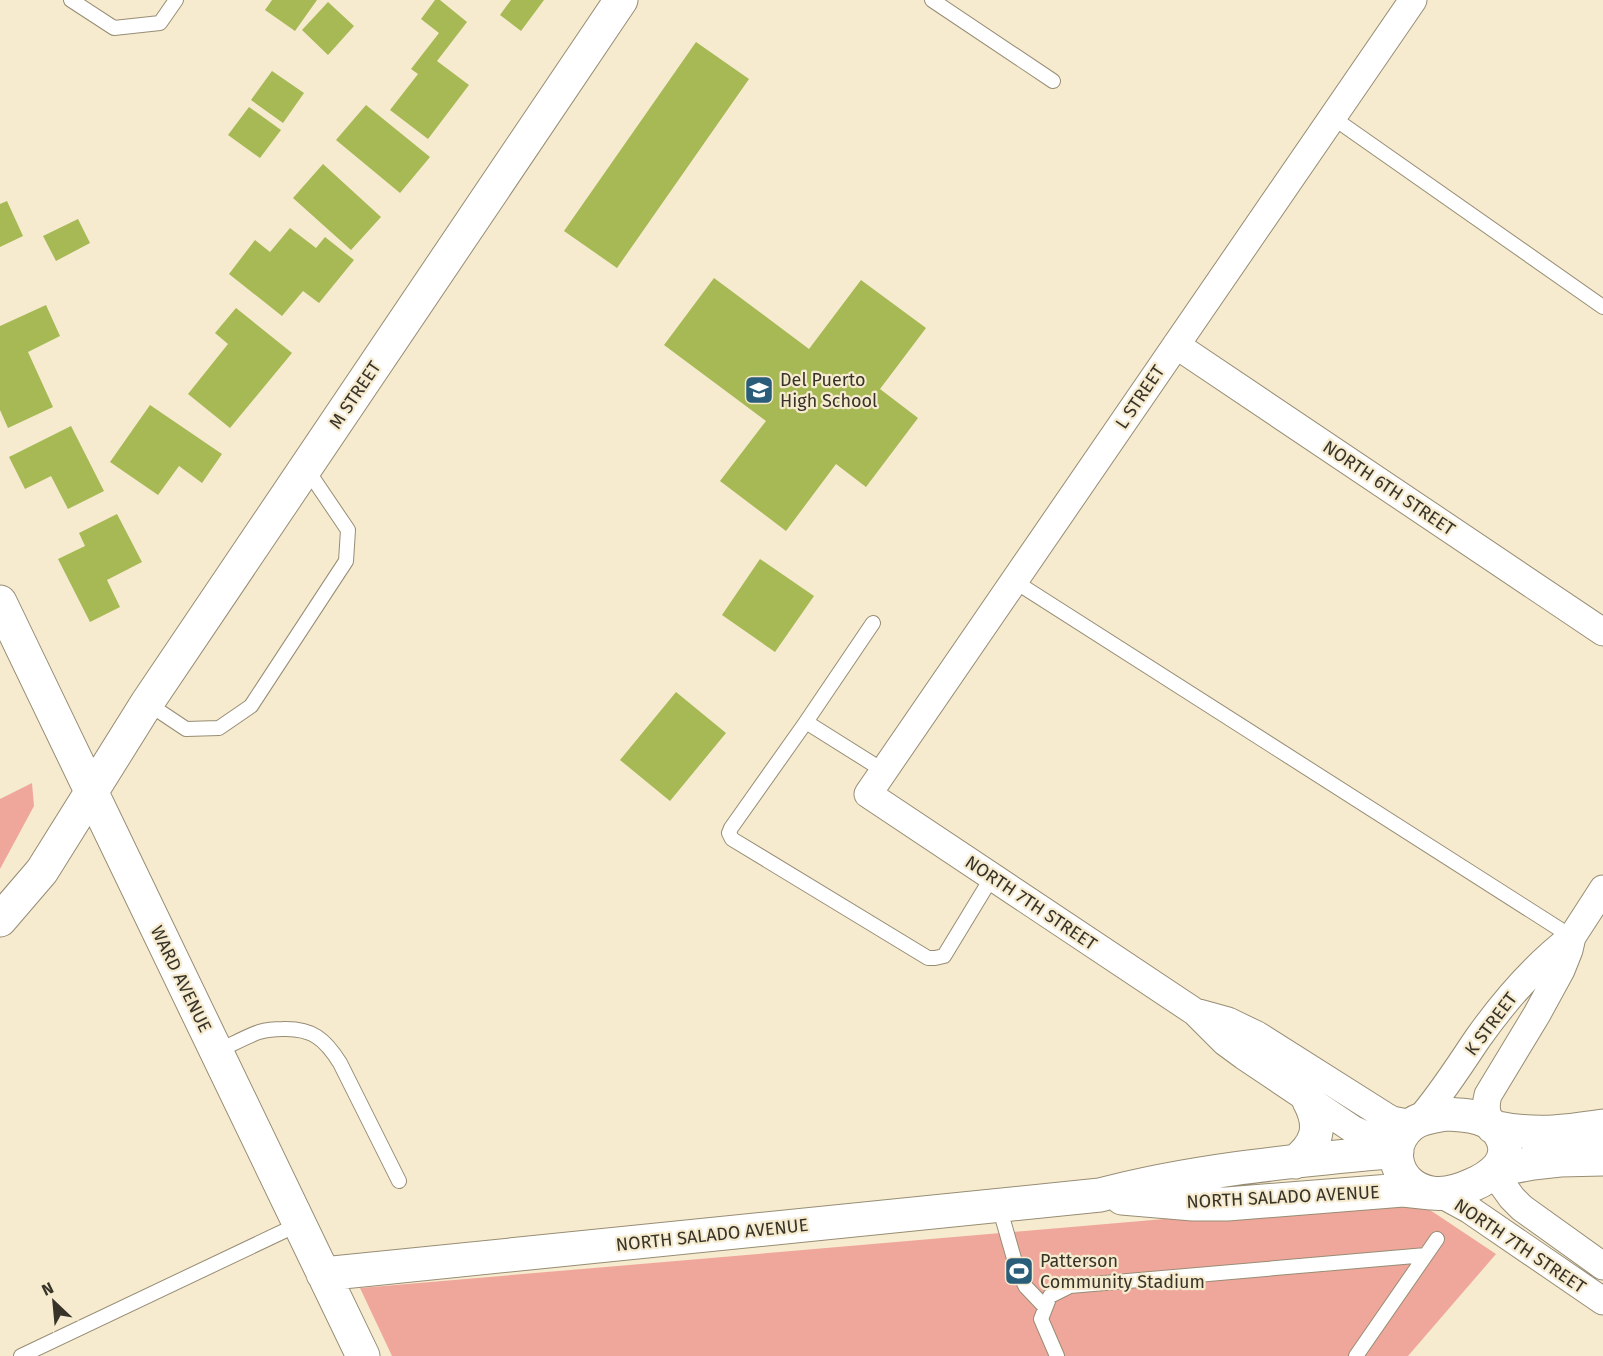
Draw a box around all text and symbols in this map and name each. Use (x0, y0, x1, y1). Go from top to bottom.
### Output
street label: M STREET (324, 356, 386, 433)
street label: L STREET (1111, 360, 1170, 433)
place label: Del Puerto High School (780, 369, 877, 412)
school or university icon: Del Puerto High School (743, 374, 775, 406)
street label: NORTH 6TH STREET (1319, 436, 1460, 541)
street label: NORTH 7TH STREET (961, 851, 1102, 956)
street label: WARD AVENUE (146, 922, 216, 1036)
street label: K STREET (1460, 987, 1522, 1060)
street label: NORTH SALADO AVENUE (1186, 1181, 1380, 1213)
street label: NORTH 7TH STREET (1450, 1194, 1591, 1299)
street label: NORTH SALADO AVENUE (615, 1214, 809, 1256)
place label: Patterson Community Stadium (1040, 1250, 1205, 1293)
sports icon: Patterson Community Stadium (1003, 1255, 1035, 1287)
north arrow (24, 1272, 84, 1332)
text: N (39, 1278, 57, 1300)

